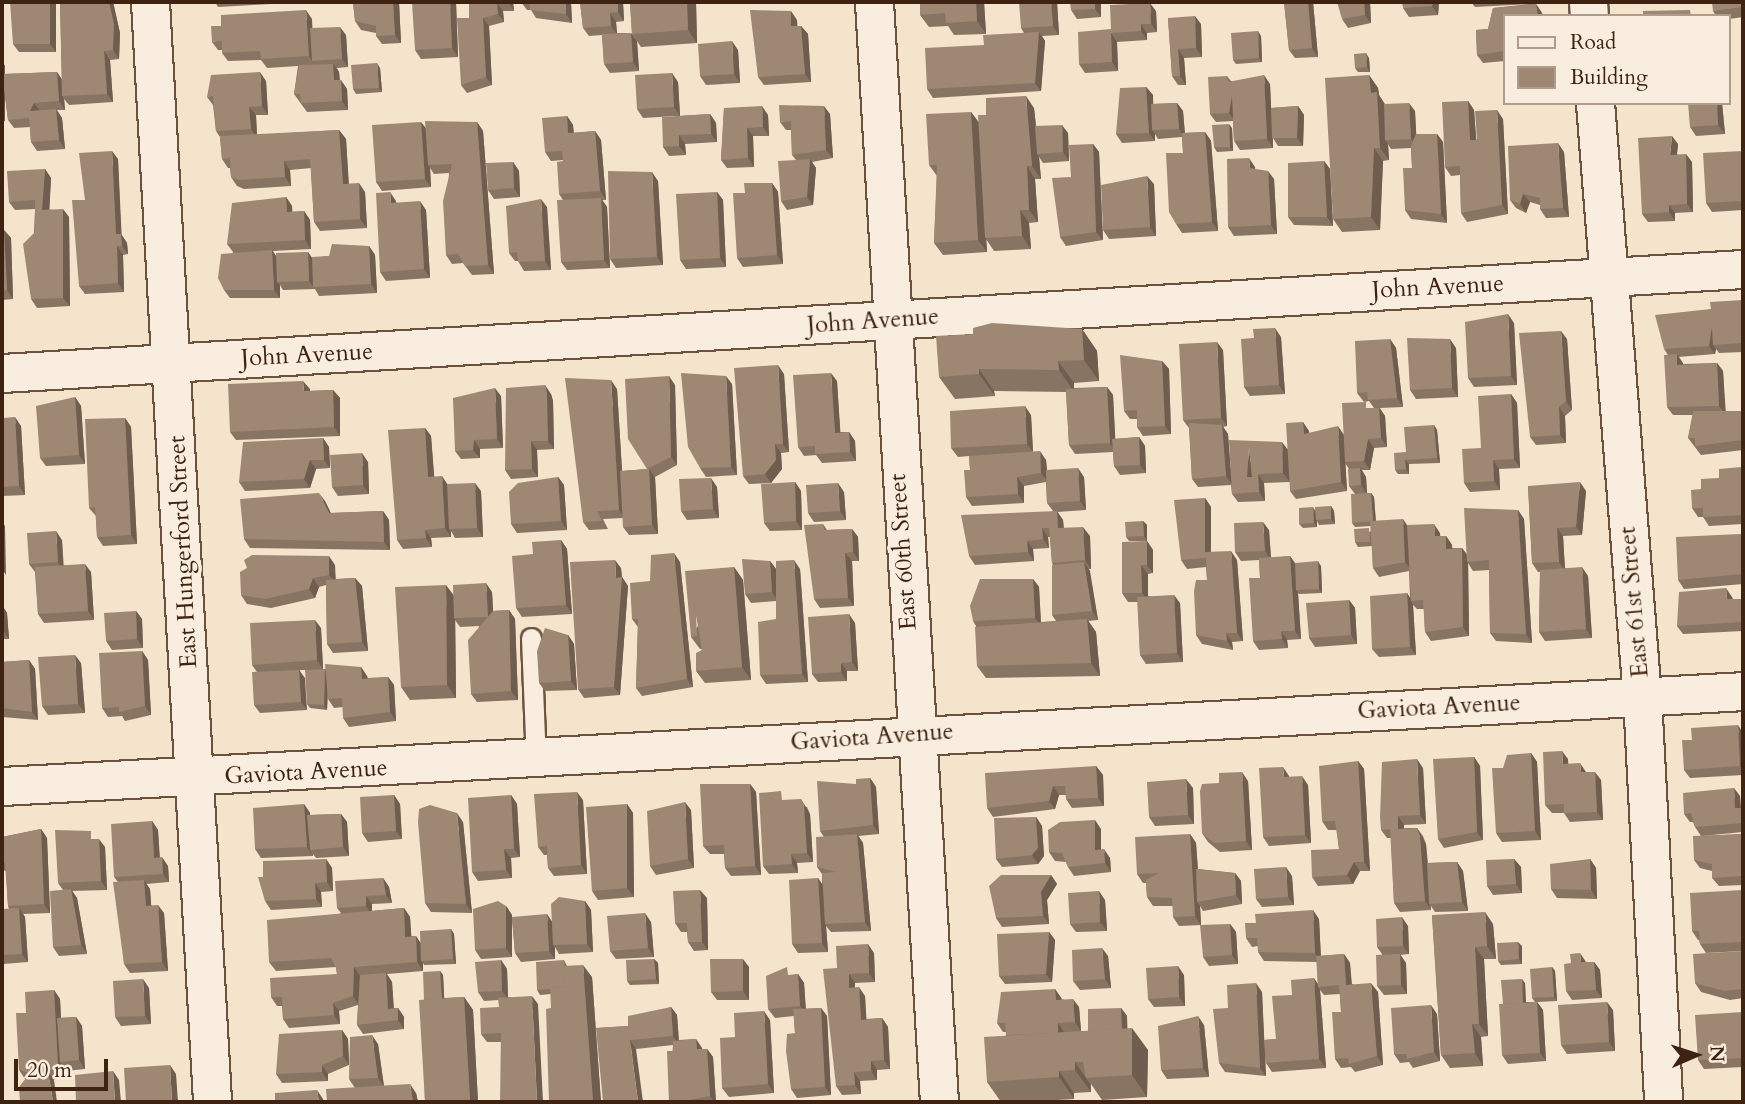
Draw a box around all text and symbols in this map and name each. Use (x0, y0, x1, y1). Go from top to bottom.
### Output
legend (1504, 14, 1731, 105)
text: Road (1570, 28, 1616, 57)
text: Building (1570, 63, 1648, 92)
street label: John Avenue (1371, 269, 1505, 305)
street label: John Avenue (806, 302, 940, 340)
street label: John Avenue (240, 337, 374, 373)
street label: East Hungerford Street (163, 435, 203, 669)
street label: East 60th Street (883, 473, 923, 631)
street label: East 61st Street (1613, 525, 1655, 679)
street label: Gaviota Avenue (1357, 688, 1521, 726)
street label: Gaviota Avenue (789, 717, 955, 757)
street label: Gaviota Avenue (224, 753, 388, 791)
north arrow (1661, 1020, 1731, 1090)
scale bar (18, 1044, 112, 1088)
text: N (1704, 1045, 1730, 1063)
text: 20 m (27, 1056, 72, 1085)

